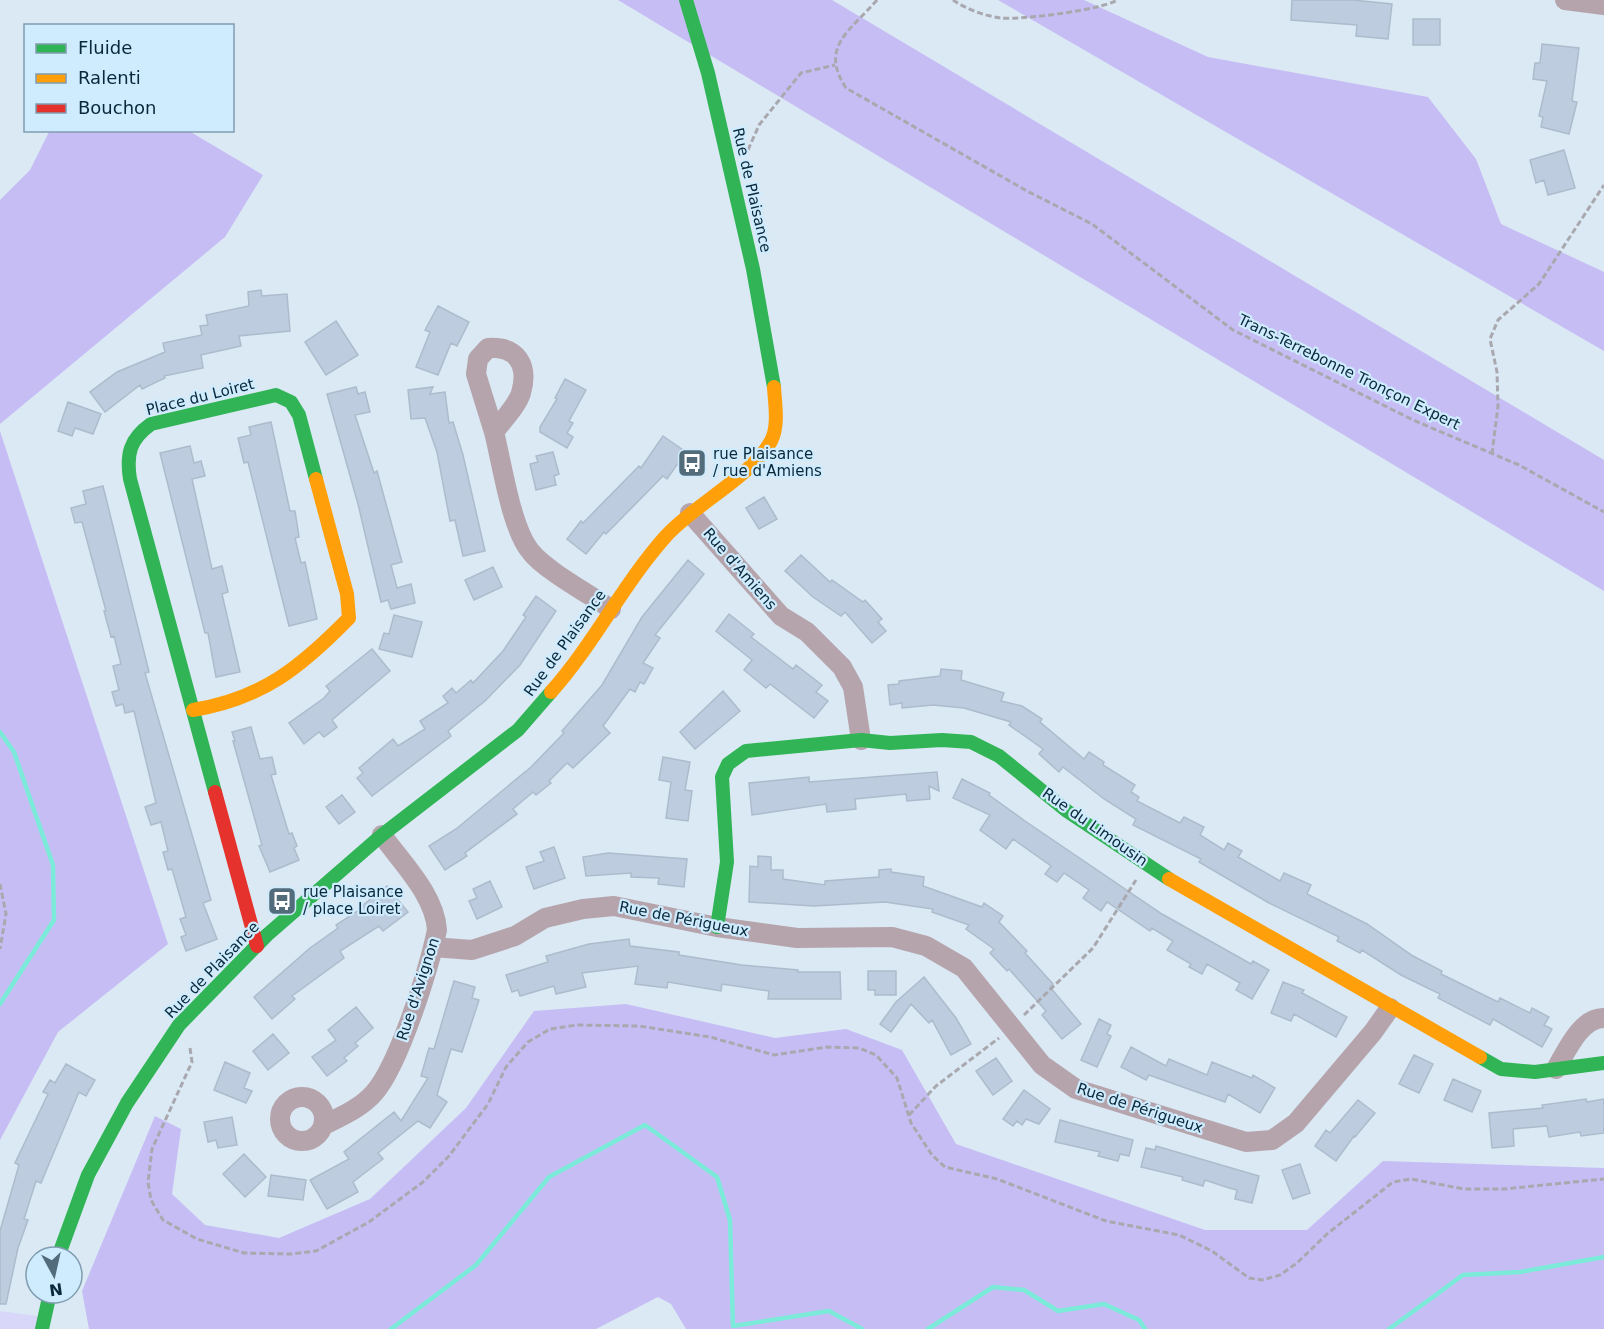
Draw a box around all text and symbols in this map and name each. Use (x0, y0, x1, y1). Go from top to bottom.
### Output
legend (24, 24, 234, 132)
text: Fluide (78, 37, 132, 58)
text: Ralenti (78, 67, 141, 88)
text: Bouchon (78, 97, 157, 118)
street label: Rue de Plaisance (729, 126, 775, 254)
street label: Trans-Terrebonne Tronçon Expert (1234, 310, 1463, 434)
street label: Place du Loiret (144, 375, 256, 419)
place label: rue Plaisance / rue d'Amiens (713, 445, 822, 480)
bus stop icon: rue Plaisance / rue d'Amiens (676, 447, 708, 479)
street label: Rue d'Amiens (700, 524, 781, 614)
street label: Rue de Plaisance (520, 586, 610, 700)
street label: Rue du Limousin (1039, 784, 1151, 870)
place label: rue Plaisance / place Loiret (303, 883, 403, 918)
bus stop icon: rue Plaisance / place Loiret (266, 885, 298, 917)
street label: Rue de Périgueux (618, 898, 750, 940)
street label: Rue de Plaisance (161, 918, 263, 1022)
street label: Rue d'Avignon (393, 935, 443, 1043)
street label: Rue de Périgueux (1075, 1079, 1205, 1137)
north arrow (24, 1245, 84, 1305)
text: N (48, 1279, 64, 1300)

